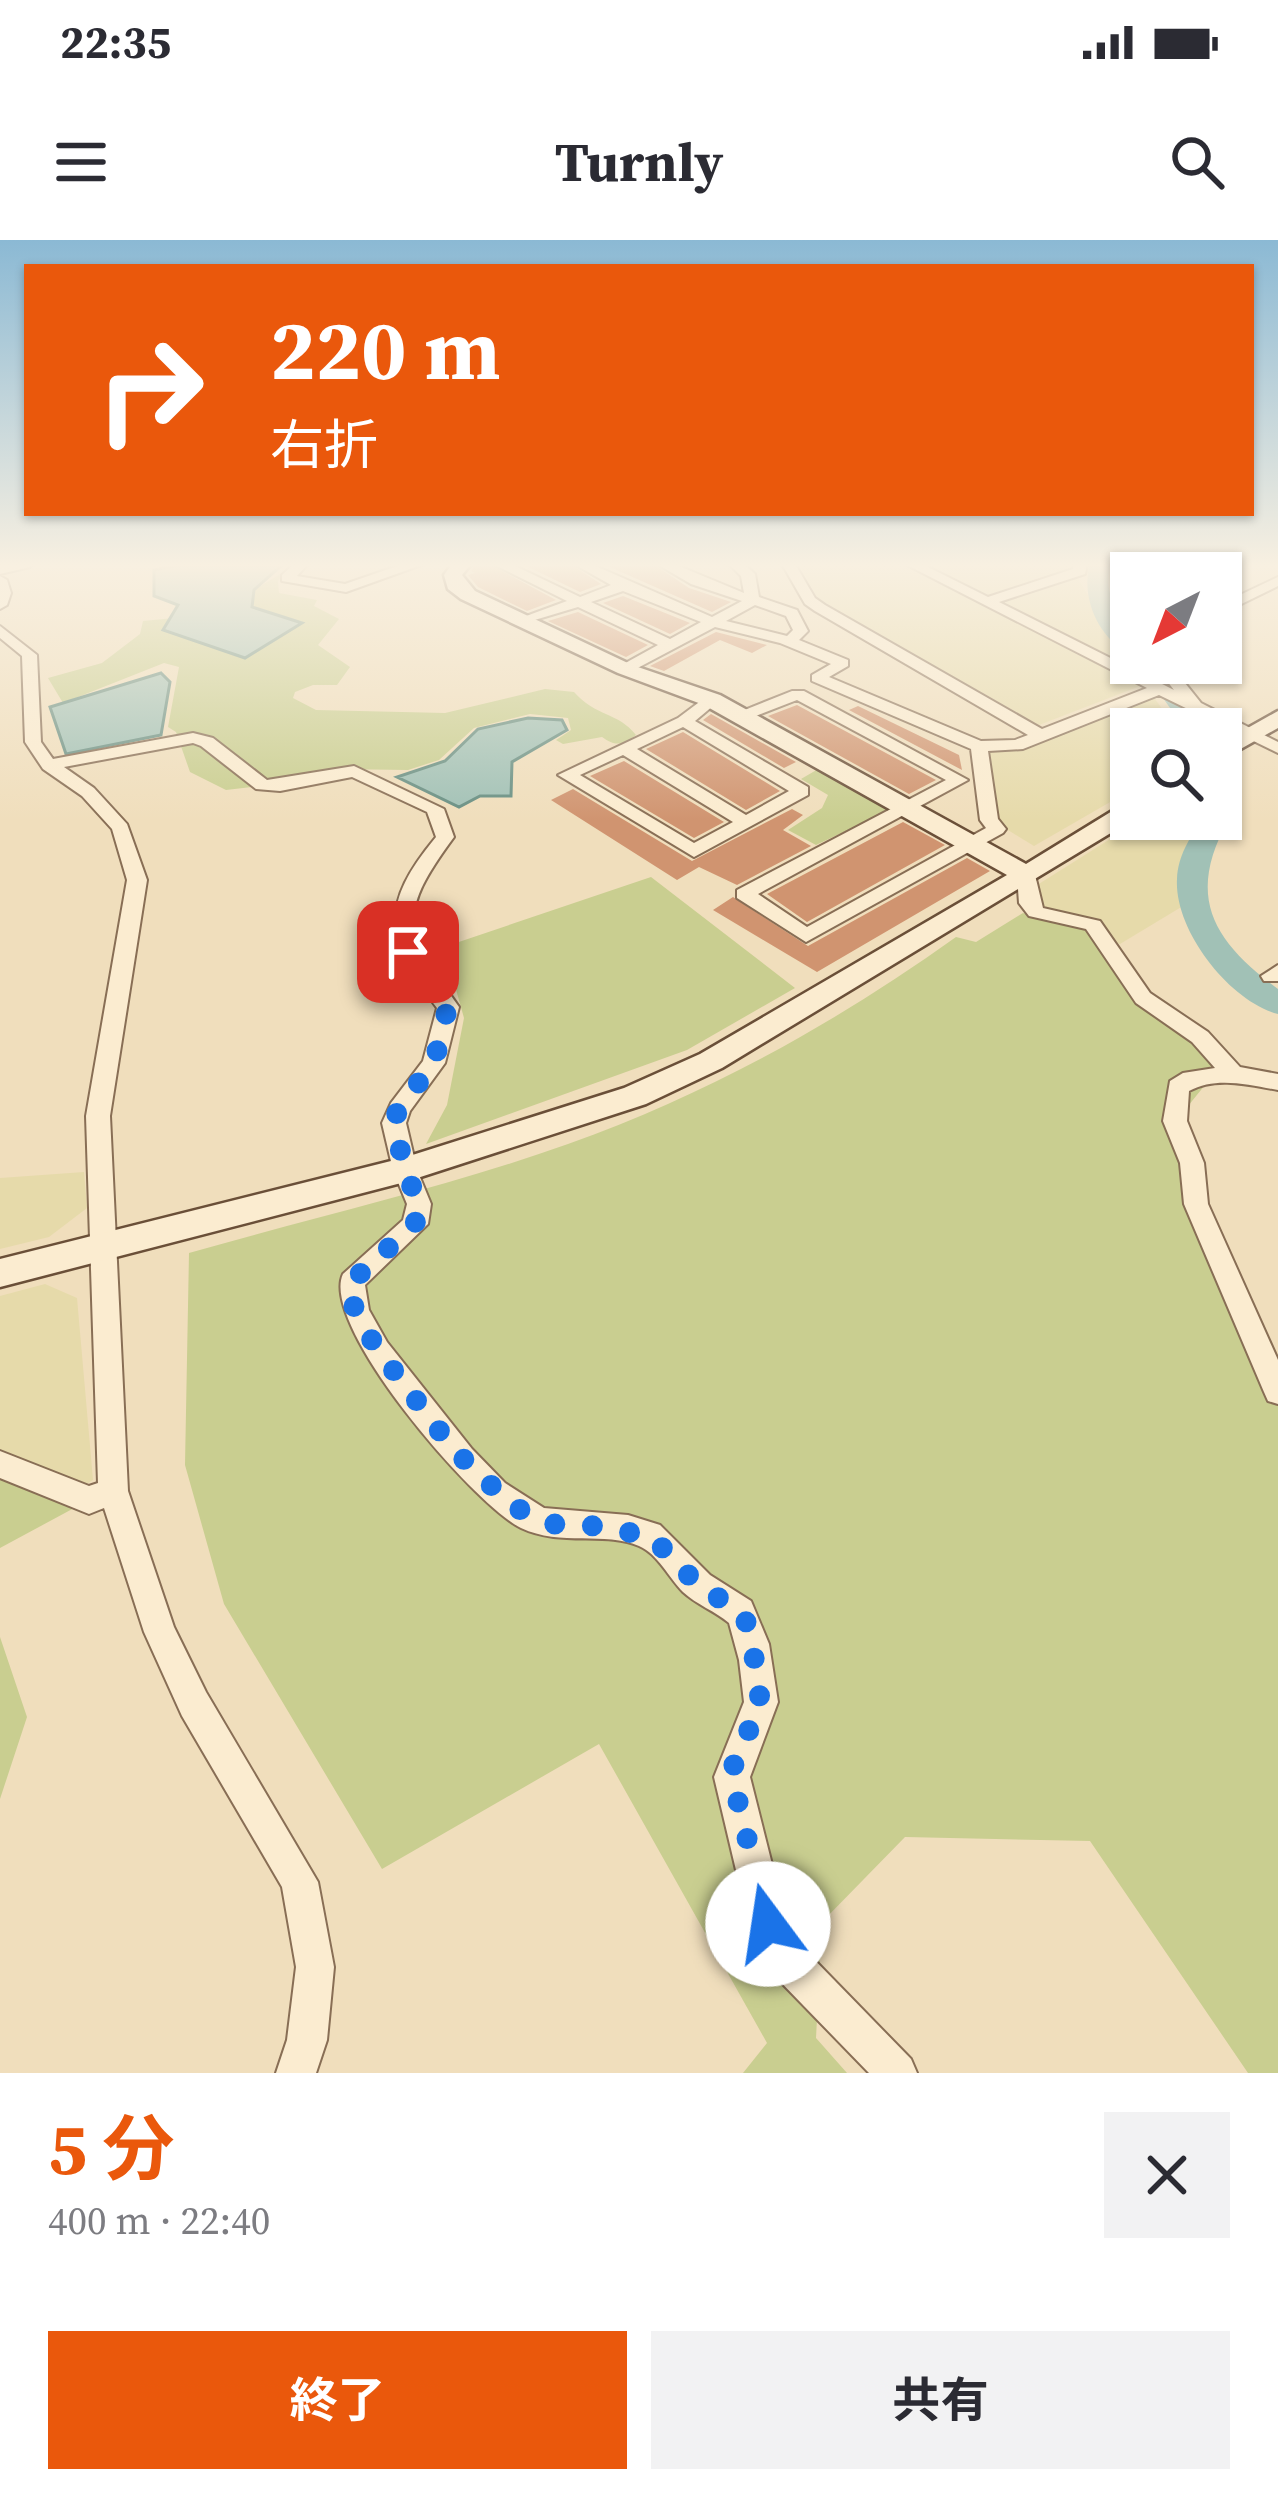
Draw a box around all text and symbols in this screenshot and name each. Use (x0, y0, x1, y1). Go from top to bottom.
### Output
text: 22:35 (60, 11, 171, 73)
text: Turnly (555, 125, 723, 199)
icon: menu (48, 129, 114, 195)
icon: search (1164, 129, 1230, 195)
text: 220 m (270, 292, 501, 407)
icon: right (72, 312, 228, 468)
text: 右折 (270, 408, 378, 482)
north arrow (1110, 552, 1242, 684)
map controls (1110, 552, 1242, 840)
button: search (1110, 708, 1242, 840)
pin (357, 901, 459, 1003)
icon: arrive (375, 919, 441, 985)
position arrow (705, 1861, 831, 1987)
text: 5 分 (48, 2099, 174, 2198)
button: close (1104, 2112, 1230, 2238)
text: 400 m · 22:40 (48, 2194, 270, 2247)
button: 終了 (48, 2331, 627, 2469)
button: 共有 (651, 2331, 1230, 2469)

